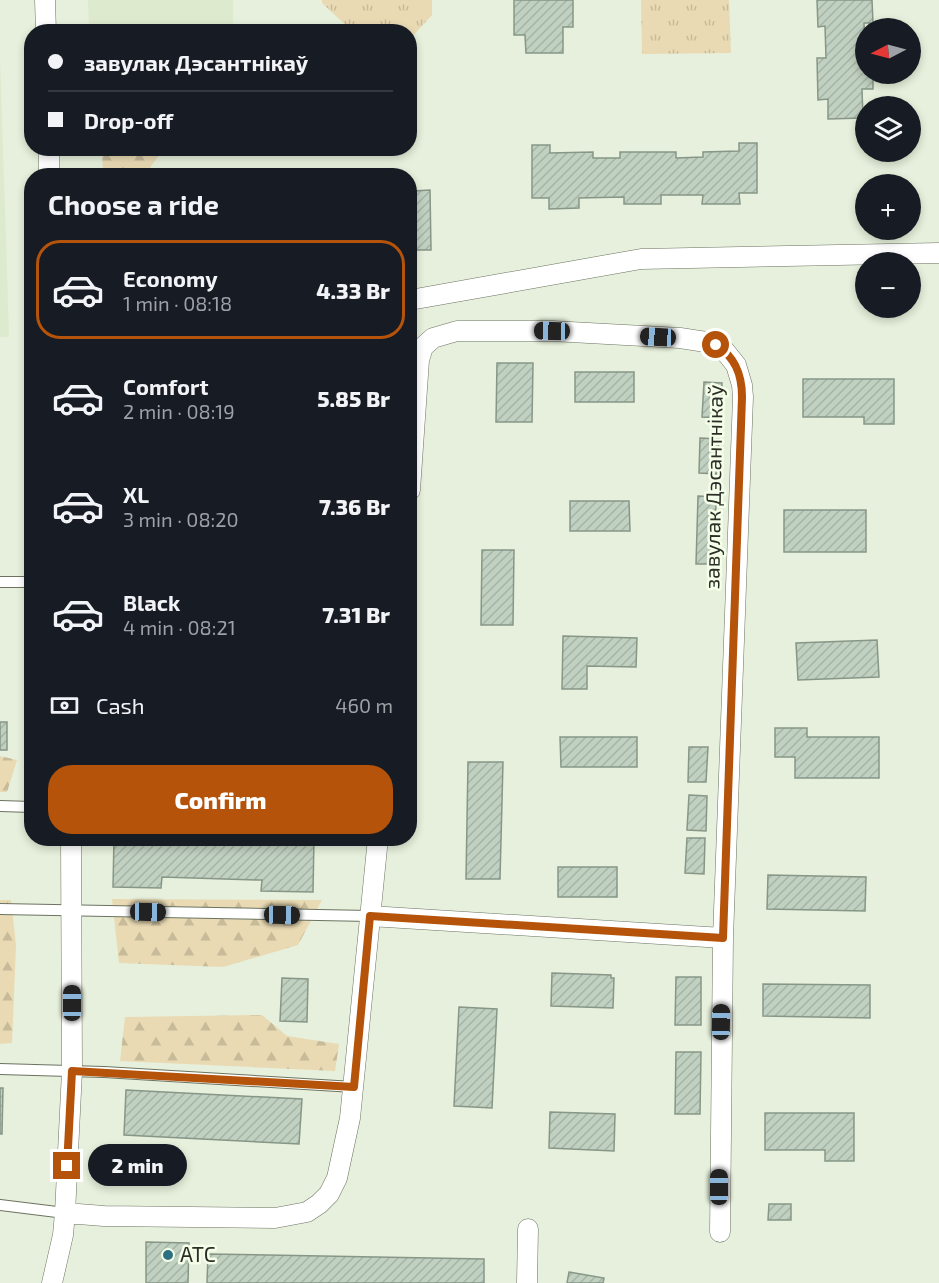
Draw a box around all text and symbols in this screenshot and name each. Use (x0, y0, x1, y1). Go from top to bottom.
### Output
north arrow (855, 18, 921, 84)
map controls (855, 18, 921, 318)
text: завулак Дэсантнікаў (84, 49, 308, 75)
button: layers (855, 96, 921, 162)
text: Drop-off (84, 107, 173, 133)
button: + (855, 174, 921, 240)
text: Choose a ride (48, 188, 219, 220)
button: − (855, 252, 921, 318)
icon: car (51, 263, 105, 317)
text: Economy (123, 265, 218, 291)
text: 4.33 Br (316, 277, 390, 303)
text: 1 min · 08:18 (123, 291, 232, 315)
car (534, 322, 570, 340)
car (640, 327, 676, 347)
route start (702, 331, 729, 358)
icon: car (51, 371, 105, 425)
text: Comfort (123, 373, 208, 399)
text: 5.85 Br (317, 385, 390, 411)
street label: завулак Дэсантнікаў (698, 385, 728, 589)
text: 2 min · 08:19 (123, 399, 235, 423)
icon: car (51, 479, 105, 533)
text: XL (123, 481, 149, 507)
text: 7.36 Br (319, 493, 390, 519)
text: 3 min · 08:20 (123, 507, 239, 531)
icon: car (51, 587, 105, 641)
text: Black (123, 589, 180, 615)
text: 7.31 Br (322, 601, 390, 627)
text: 4 min · 08:21 (123, 615, 236, 639)
icon: cash (48, 689, 81, 722)
text: Cash (96, 692, 145, 718)
text: 460 m (335, 693, 393, 717)
button: Confirm (48, 765, 393, 834)
car (130, 903, 166, 921)
car (264, 906, 300, 924)
car (63, 985, 81, 1021)
car (712, 1004, 730, 1040)
callout: 2 min (88, 1145, 187, 1187)
route end (53, 1152, 80, 1179)
text: 2 min (112, 1153, 163, 1177)
car (710, 1169, 728, 1205)
place label: АТС (180, 1241, 216, 1266)
marker: АТС (161, 1248, 175, 1262)

